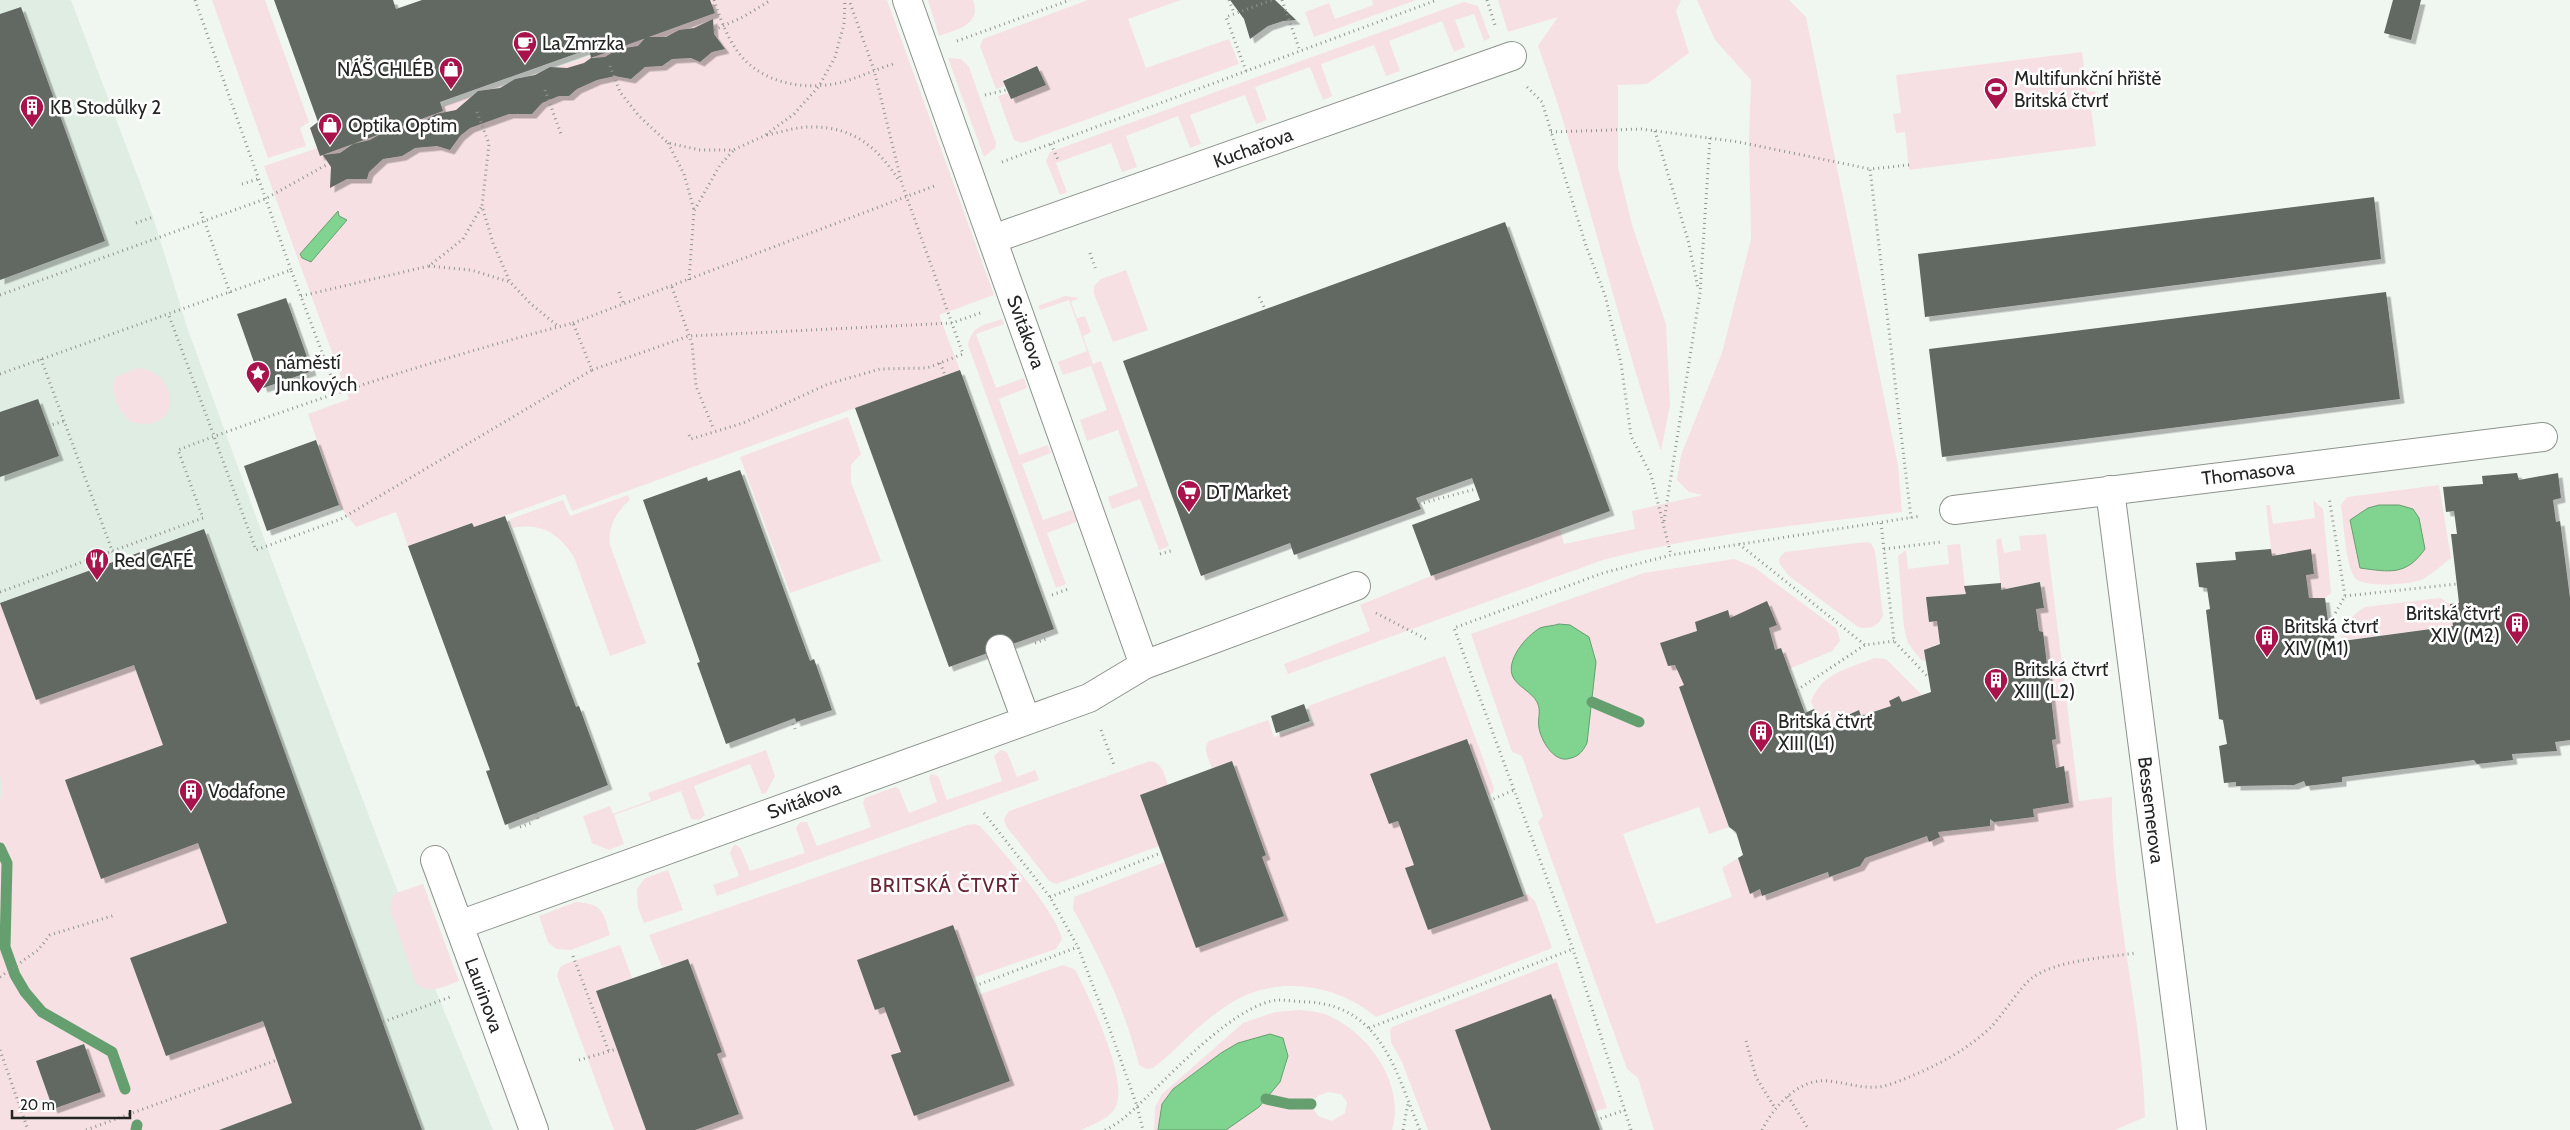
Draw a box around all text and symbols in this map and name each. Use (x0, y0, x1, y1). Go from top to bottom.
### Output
cafe icon: La Zmrzka (512, 30, 538, 64)
place label: La Zmrzka (542, 32, 624, 55)
shop icon: NÁŠ CHLÉB (438, 56, 464, 90)
place label: NÁŠ CHLÉB (337, 57, 434, 81)
place label: Multifunkční hřiště Britská čtvrť (2014, 67, 2162, 112)
sports icon: Multifunkční hřiště Britská čtvrť (1983, 76, 2009, 110)
building icon: KB Stodůlky 2 (19, 94, 45, 128)
place label: KB Stodůlky 2 (50, 96, 161, 119)
shop icon: Optika Optim (317, 112, 343, 146)
place label: Optika Optim (348, 114, 457, 137)
street label: Kuchařova (1210, 123, 1296, 173)
street label: Svitákova (1002, 292, 1050, 372)
place label: náměstí Junkových (275, 351, 357, 396)
place icon: náměstí Junkových (245, 360, 271, 394)
street label: Thomasova (2200, 456, 2296, 490)
supermarket icon: DT Market (1176, 479, 1202, 513)
place label: DT Market (1206, 481, 1289, 504)
restaurant icon: Red CAFÉ (84, 547, 110, 581)
place label: Red CAFÉ (114, 548, 194, 572)
place label: Britská čtvrť XIV (M2) (2406, 602, 2501, 647)
building icon: Britská čtvrť XIV (M2) (2504, 611, 2530, 645)
place label: Britská čtvrť XIV (M1) (2284, 615, 2379, 660)
building icon: Britská čtvrť XIV (M1) (2254, 624, 2280, 658)
place label: Britská čtvrť XIII (L2) (2014, 658, 2109, 703)
building icon: Britská čtvrť XIII (L2) (1983, 667, 2009, 701)
place label: Britská čtvrť XIII (L1) (1778, 710, 1873, 755)
building icon: Britská čtvrť XIII (L1) (1748, 719, 1774, 753)
street label: Bessemerova (2133, 755, 2169, 865)
street label: Svitákova (764, 776, 844, 824)
building icon: Vodafone (178, 778, 204, 812)
place label: Vodafone (208, 780, 286, 803)
district label: BRITSKÁ ČTVRŤ (870, 873, 1020, 897)
street label: Laurinova (460, 954, 508, 1036)
scale bar (12, 1088, 130, 1120)
text: 20 m (20, 1096, 55, 1114)

